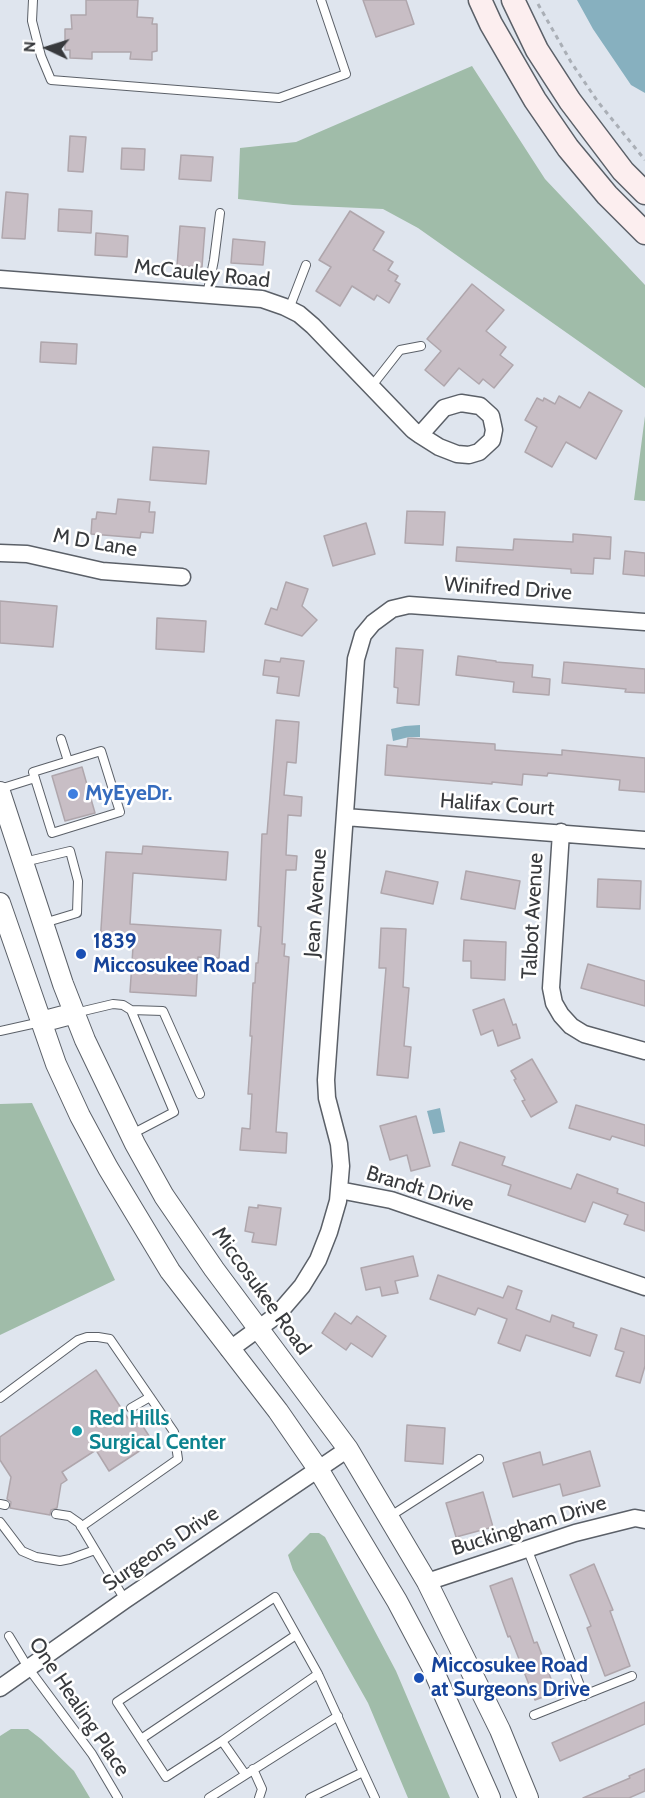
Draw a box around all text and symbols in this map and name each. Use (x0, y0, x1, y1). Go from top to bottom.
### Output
north arrow (18, 18, 78, 78)
text: N (20, 40, 39, 53)
street label: McCauley Road (133, 254, 271, 294)
street label: M D Lane (51, 523, 139, 563)
street label: Winifred Drive (443, 572, 573, 606)
place label: MyEyeDr. (85, 781, 172, 807)
marker: MyEyeDr. (66, 787, 80, 801)
street label: Halifax Court (439, 788, 555, 822)
street label: Jean Avenue (300, 848, 332, 958)
street label: Talbot Avenue (517, 852, 549, 980)
place label: 1839 Miccosukee Road (93, 929, 250, 979)
marker: 1839 Miccosukee Road (74, 947, 88, 961)
street label: Brandt Drive (363, 1161, 477, 1217)
street label: Miccosukee Road (206, 1222, 316, 1360)
place label: Red Hills Surgical Center (89, 1406, 226, 1456)
marker: Red Hills Surgical Center (70, 1424, 84, 1438)
street label: Buckingham Drive (448, 1490, 610, 1562)
street label: Surgeons Drive (98, 1501, 224, 1597)
street label: One Healing Place (23, 1633, 135, 1781)
place label: Miccosukee Road at Surgeons Drive (431, 1653, 590, 1703)
marker: Miccosukee Road at Surgeons Drive (412, 1671, 426, 1685)

